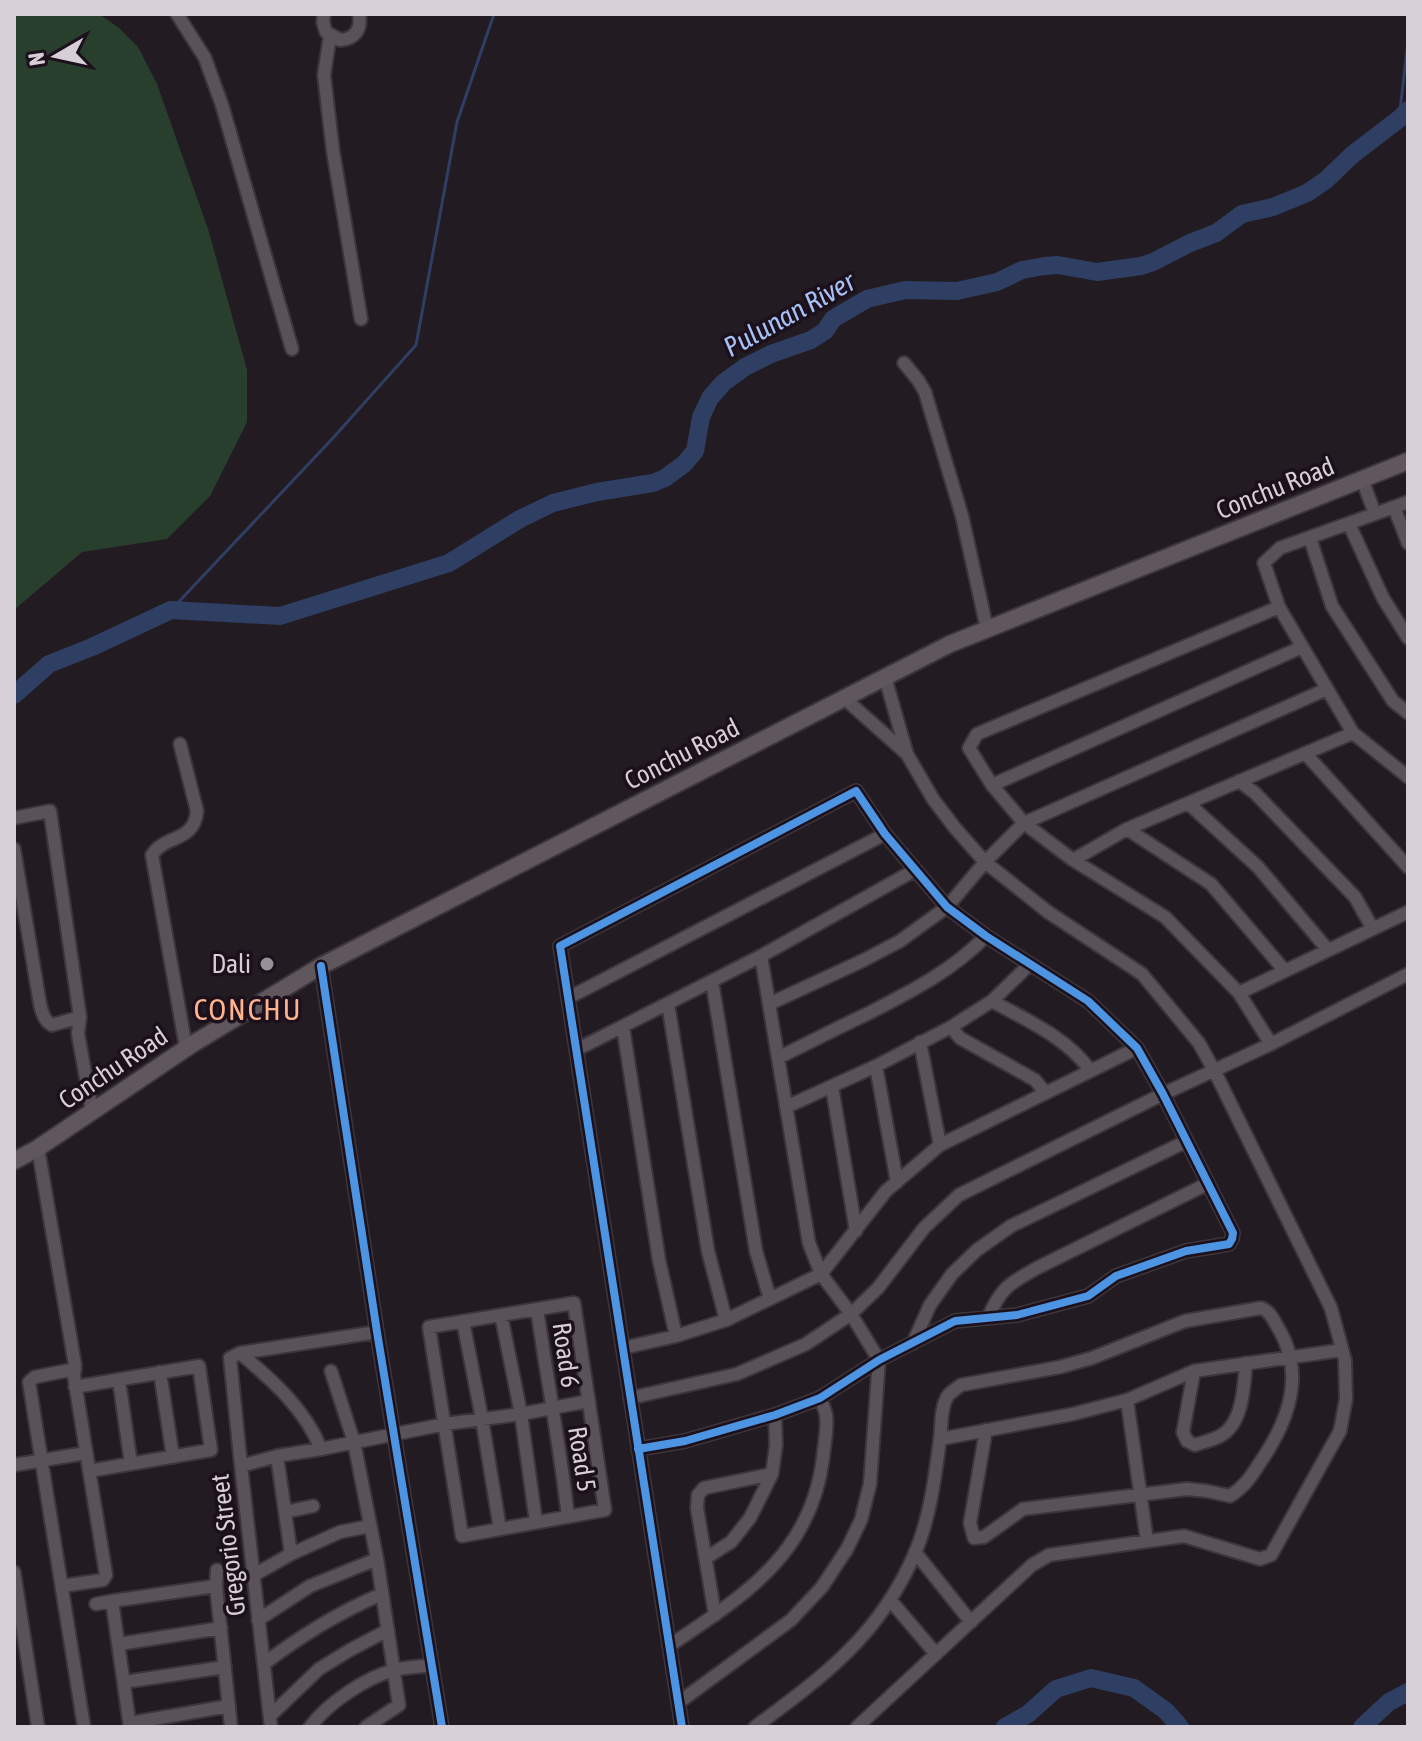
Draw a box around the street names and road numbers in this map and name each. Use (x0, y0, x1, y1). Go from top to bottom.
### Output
street label: Conchu Road (1212, 451, 1338, 525)
street label: Conchu Road (620, 712, 744, 796)
street label: Conchu Road (53, 1021, 173, 1115)
street label: Road 6 (547, 1321, 585, 1389)
street label: Road 5 (562, 1424, 602, 1494)
street label: Gregorio Street (204, 1472, 252, 1618)

